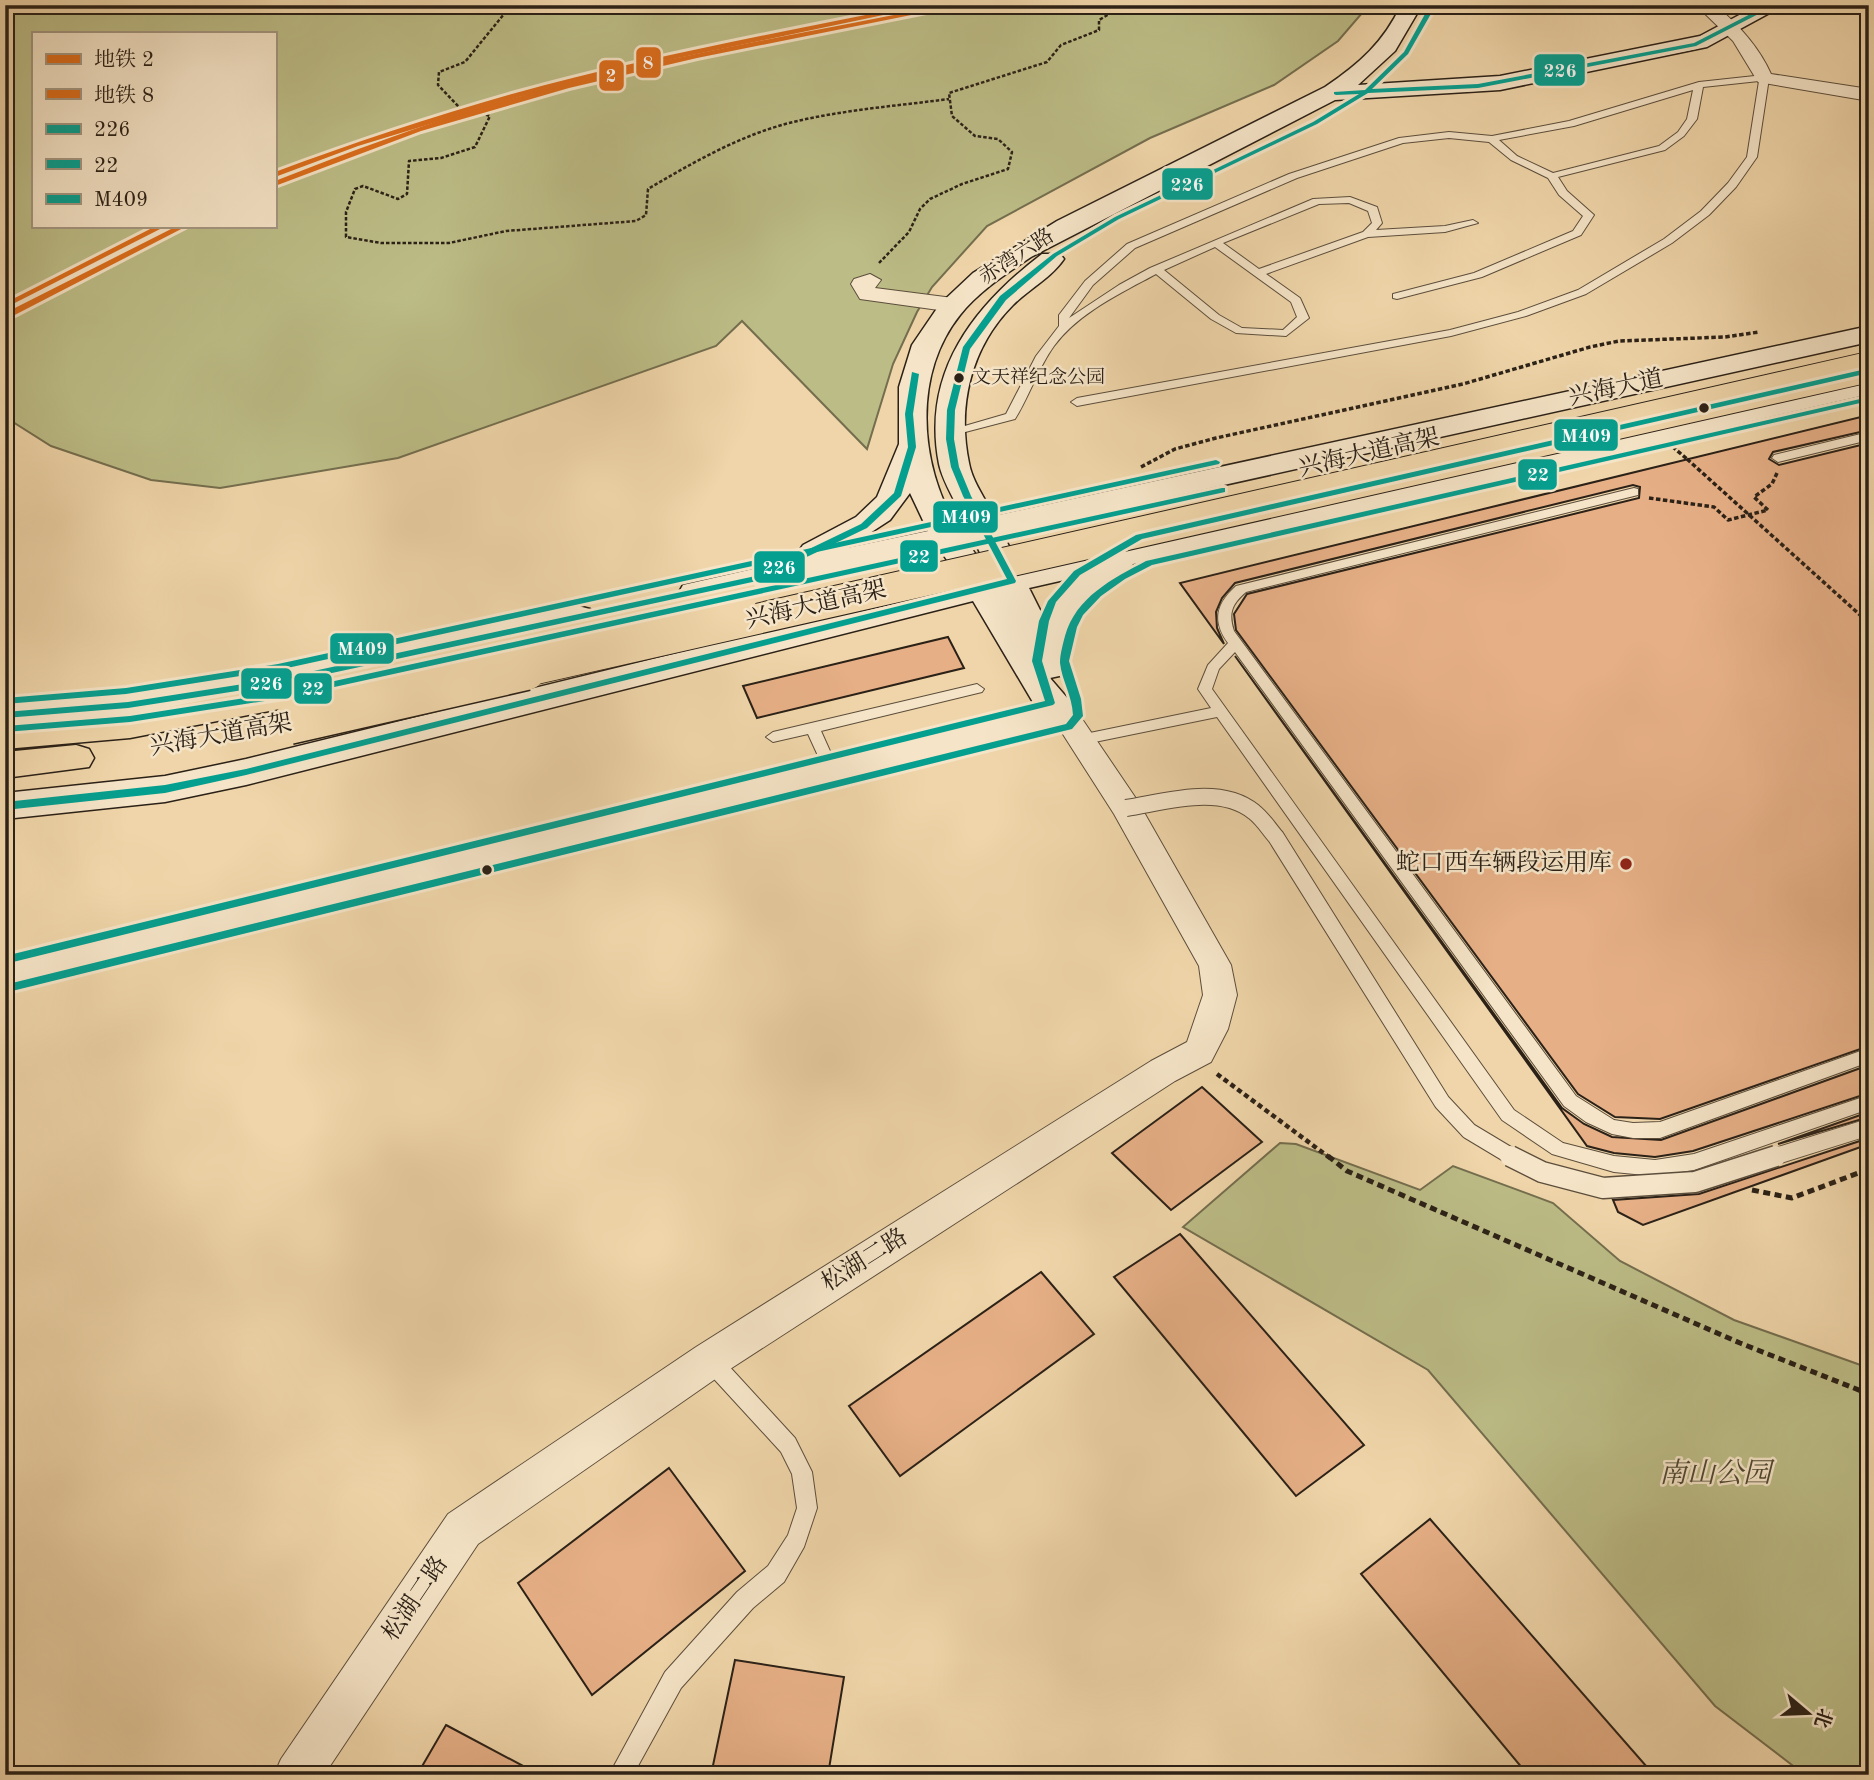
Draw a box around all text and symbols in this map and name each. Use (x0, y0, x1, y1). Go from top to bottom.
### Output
legend (32, 32, 276, 228)
line badge: 8 (635, 46, 662, 79)
text: 地铁 2 (94, 48, 154, 71)
line badge: 226 (1533, 53, 1586, 87)
text: 8 (642, 55, 654, 74)
line badge: 2 (598, 59, 625, 92)
text: 226 (1543, 63, 1577, 82)
text: 2 (605, 68, 617, 87)
text: 地铁 8 (94, 84, 154, 107)
text: 226 (94, 120, 131, 141)
text: 22 (94, 156, 118, 177)
line badge: 226 (1161, 167, 1214, 201)
text: 226 (1170, 177, 1204, 196)
text: M409 (94, 190, 148, 211)
street label: 赤湾六路 (975, 224, 1058, 289)
street label: 兴海大道 (1566, 364, 1665, 411)
place label: 文天祥纪念公园 (972, 366, 1105, 388)
marker: 文天祥纪念公园 (952, 371, 966, 385)
unlabelled marker (1697, 401, 1711, 415)
line badge: M409 (1553, 418, 1619, 452)
street label: 兴海大道高架 (1295, 423, 1442, 482)
text: M409 (1561, 428, 1611, 447)
line badge: 22 (1517, 458, 1558, 491)
text: 22 (1527, 467, 1549, 486)
line badge: M409 (932, 500, 999, 534)
text: M409 (941, 509, 991, 528)
line badge: 22 (899, 539, 939, 573)
text: 22 (908, 549, 930, 568)
line badge: 226 (753, 550, 806, 584)
text: 226 (762, 560, 796, 579)
street label: 兴海大道高架 (742, 575, 889, 634)
line badge: M409 (329, 632, 395, 665)
text: M409 (337, 641, 387, 660)
line badge: 226 (240, 667, 293, 700)
line badge: 22 (293, 672, 333, 705)
text: 226 (249, 676, 283, 695)
text: 22 (302, 681, 324, 700)
street label: 兴海大道高架 (147, 709, 294, 760)
place label: 蛇口西车辆段运用库 (1396, 849, 1612, 876)
marker: 蛇口西车辆段运用库 (1618, 856, 1634, 872)
unlabelled marker (480, 863, 494, 877)
street label: 松湖二路 (816, 1223, 912, 1297)
park label: 南山公园 (1659, 1458, 1775, 1489)
street label: 松湖二路 (377, 1551, 453, 1646)
north arrow (1772, 1678, 1842, 1748)
text: 北 (1810, 1706, 1836, 1730)

